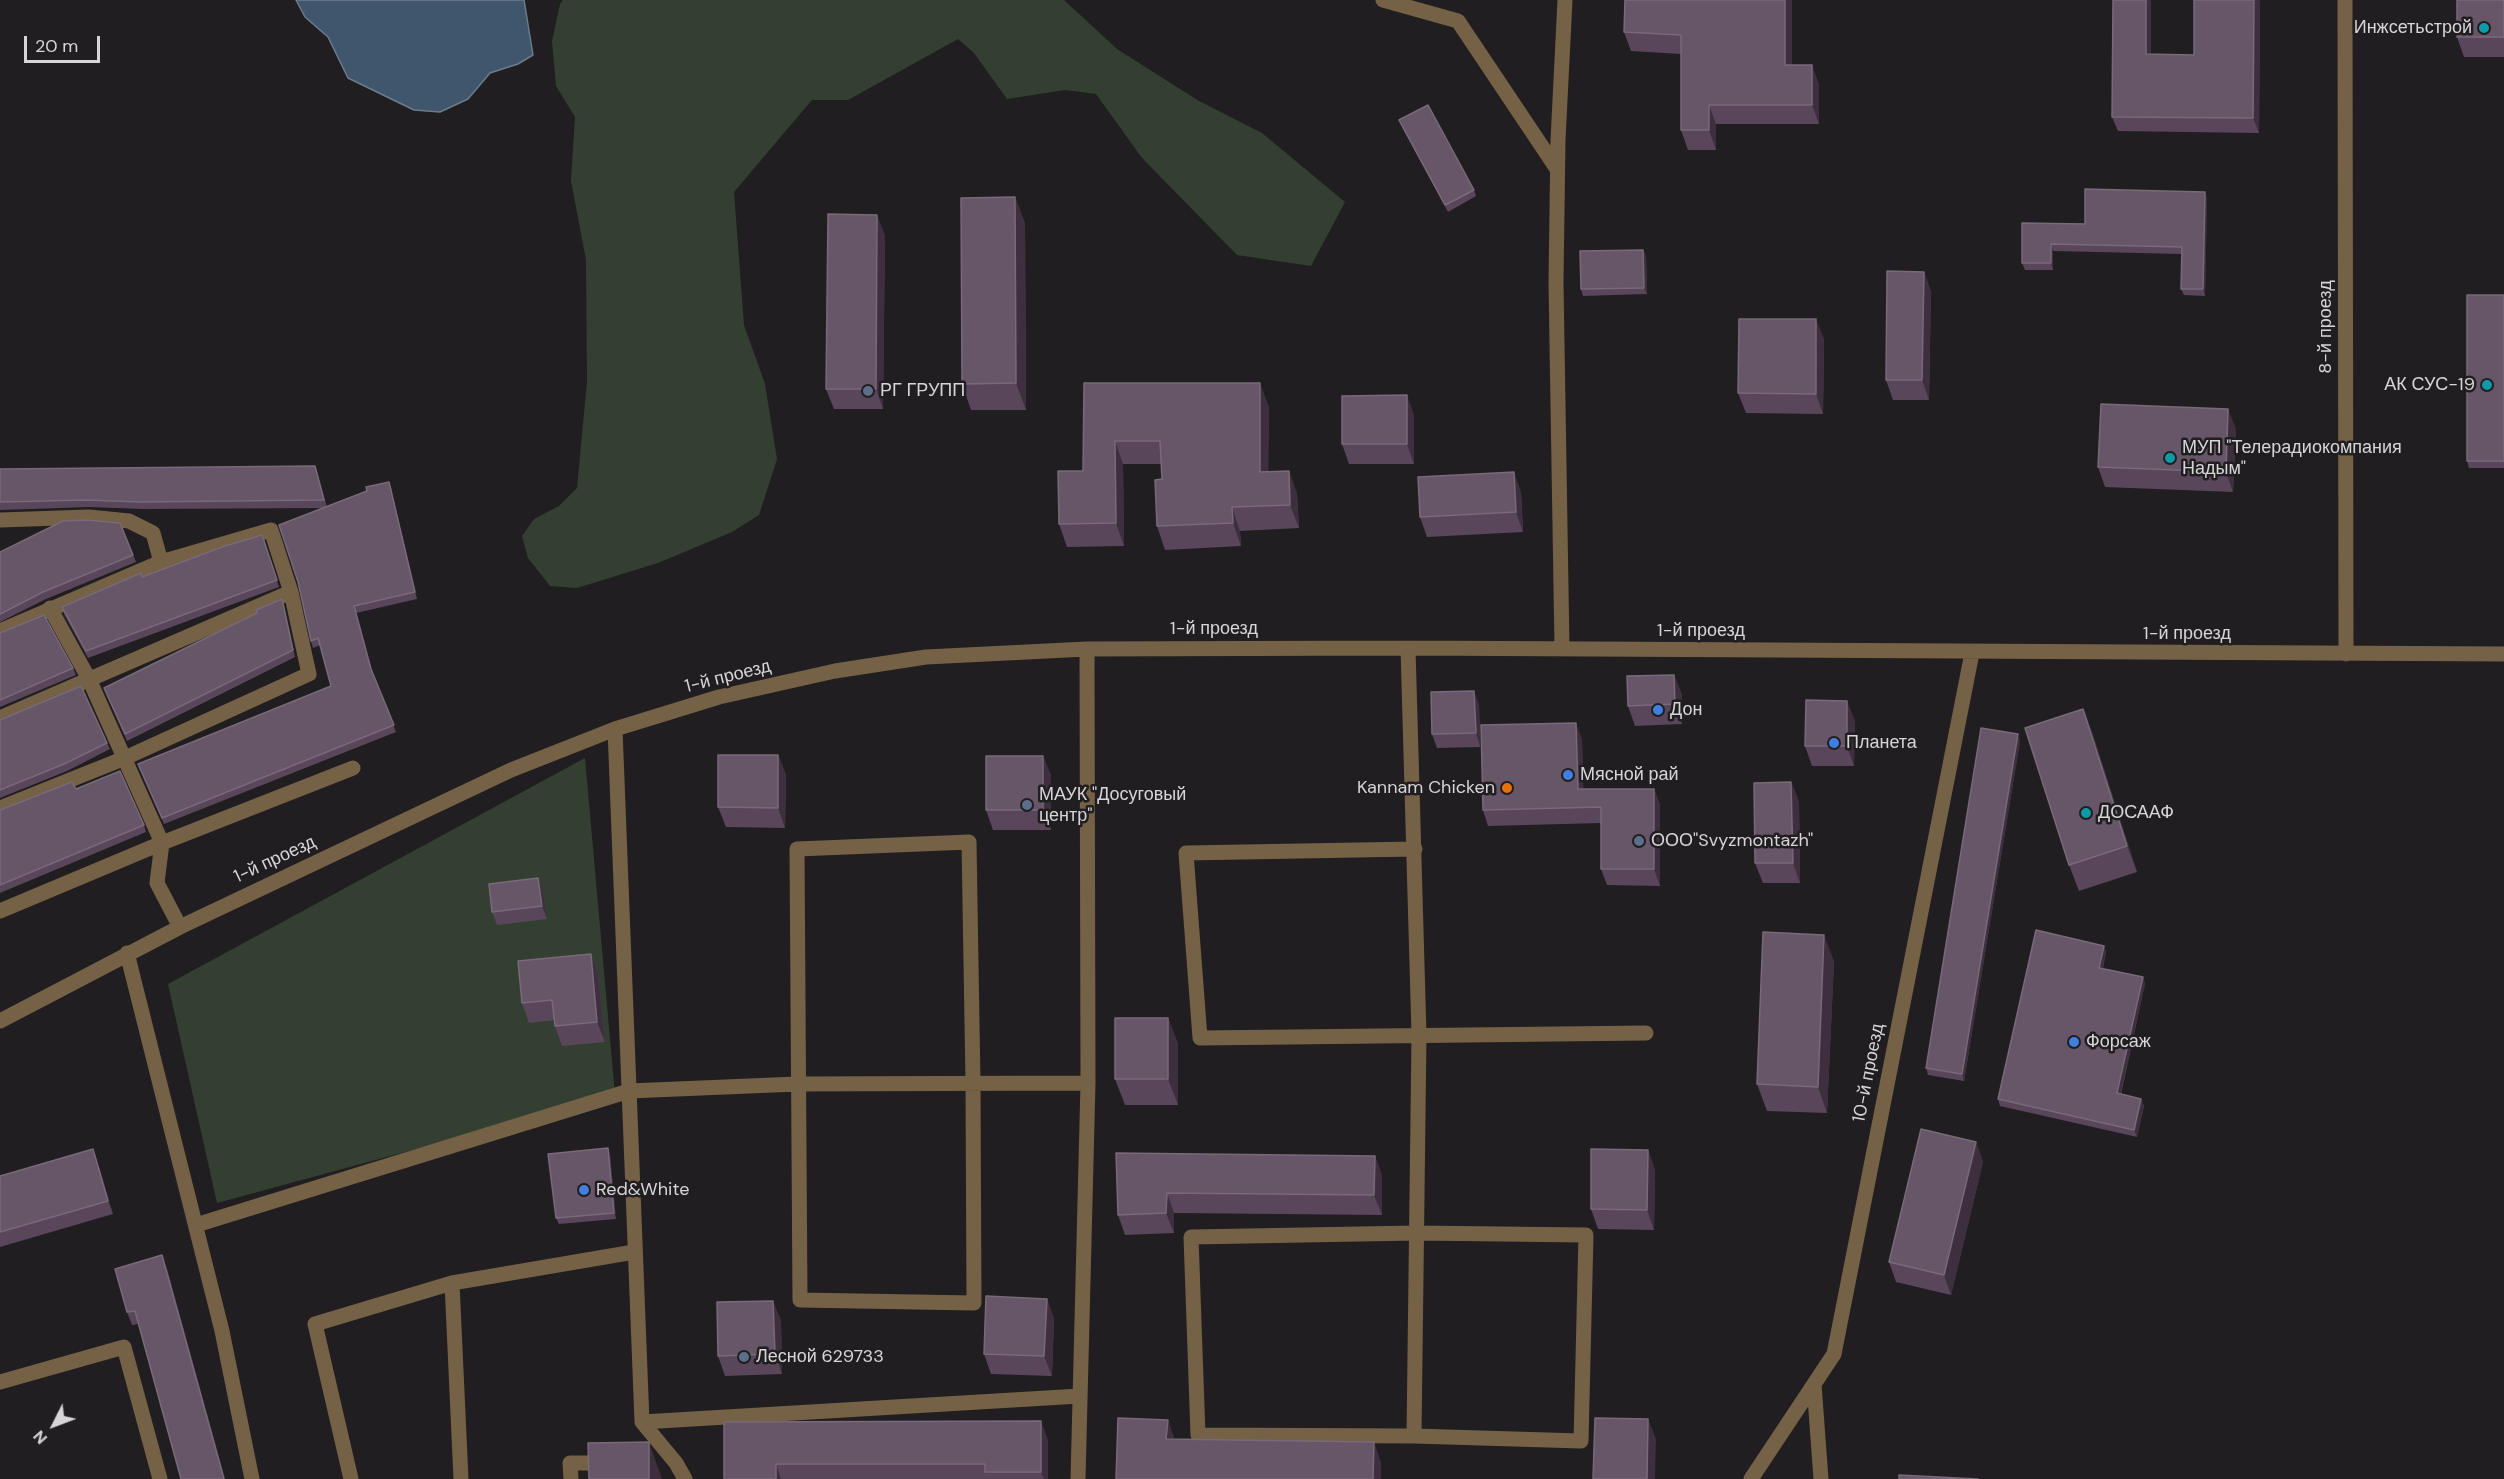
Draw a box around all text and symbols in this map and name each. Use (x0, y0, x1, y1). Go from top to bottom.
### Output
place label: Инжсетьстрой (2354, 17, 2472, 39)
marker: Инжсетьстрой (2477, 21, 2491, 35)
scale bar (27, 24, 104, 62)
text: 20 m (35, 34, 78, 58)
street label: 8-й проезд (2315, 280, 2337, 374)
place label: АК СУС-19 (2384, 374, 2475, 396)
marker: АК СУС-19 (2480, 378, 2494, 392)
place label: РГ ГРУПП (880, 380, 965, 402)
marker: РГ ГРУПП (861, 384, 875, 398)
place label: МУП "Телерадиокомпания Надым" (2182, 437, 2402, 480)
marker: МУП "Телерадиокомпания Надым" (2163, 451, 2177, 465)
street label: 1-й проезд (1170, 618, 1258, 640)
street label: 1-й проезд (1657, 620, 1745, 642)
street label: 1-й проезд (2143, 623, 2231, 645)
street label: 1-й проезд (683, 656, 773, 698)
place label: Дон (1670, 699, 1702, 721)
marker: Дон (1651, 703, 1665, 717)
place label: Планета (1846, 732, 1917, 754)
marker: Планета (1827, 736, 1841, 750)
place label: Мясной рай (1580, 764, 1679, 786)
marker: Мясной рай (1561, 768, 1575, 782)
place label: Kannam Chicken (1357, 777, 1495, 799)
marker: Kannam Chicken (1500, 781, 1514, 795)
place label: МАУК "Досуговый центр" (1039, 784, 1186, 826)
marker: МАУК "Досуговый центр" (1020, 798, 1034, 812)
place label: ДОСААФ (2098, 802, 2174, 824)
marker: ДОСААФ (2079, 806, 2093, 820)
place label: ООО"Svyzmontazh" (1651, 830, 1813, 852)
street label: 1-й проезд (231, 832, 319, 888)
marker: ООО"Svyzmontazh" (1632, 834, 1646, 848)
street label: 10-й проезд (1849, 1022, 1889, 1124)
place label: Форсаж (2086, 1031, 2151, 1053)
marker: Форсаж (2067, 1035, 2081, 1049)
place label: Red&White (596, 1179, 689, 1201)
marker: Red&White (577, 1183, 591, 1197)
place label: Лесной 629733 (756, 1346, 884, 1368)
marker: Лесной 629733 (737, 1350, 751, 1364)
north arrow (24, 1395, 84, 1455)
text: N (29, 1426, 52, 1449)

